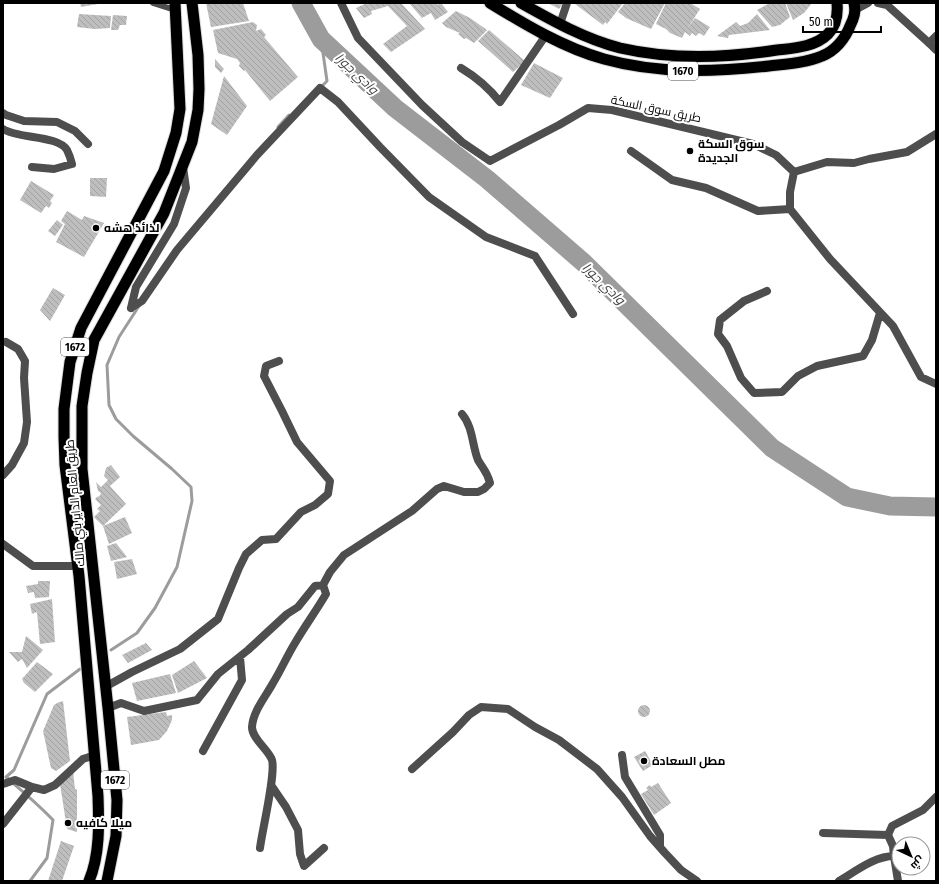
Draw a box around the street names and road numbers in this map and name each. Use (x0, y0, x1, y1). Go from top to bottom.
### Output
road number: 1670 (668, 62, 698, 80)
street label: طريق سوق السكة (610, 93, 703, 125)
road number: 1672 (61, 338, 89, 356)
street label: طريق العام الداير بني مالك (62, 438, 91, 567)
road number: 1672 (101, 771, 129, 789)

